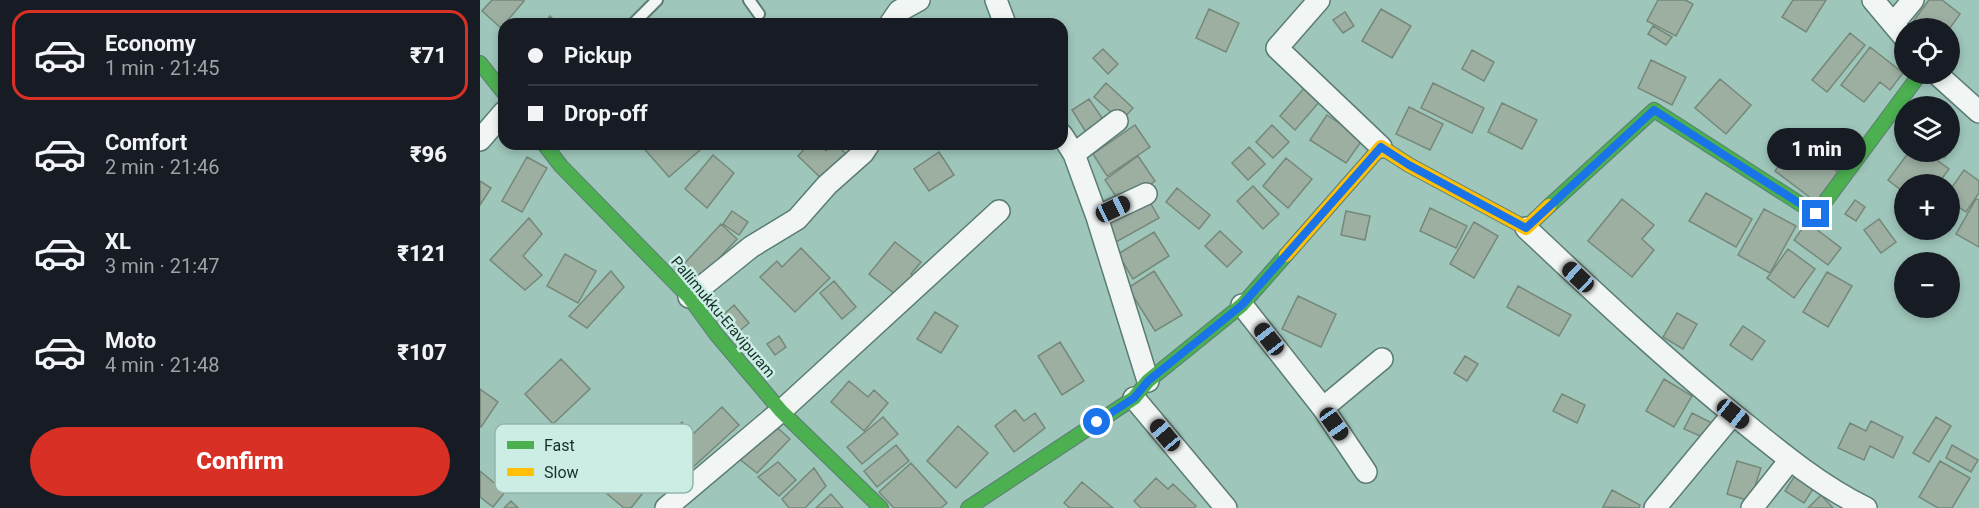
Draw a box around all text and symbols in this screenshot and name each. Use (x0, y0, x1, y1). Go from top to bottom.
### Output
map controls (1894, 18, 1960, 318)
button: locate (1894, 18, 1960, 84)
icon: car (33, 28, 87, 82)
text: Economy (105, 31, 196, 56)
text: ₹71 (410, 43, 447, 68)
text: Pickup (564, 43, 632, 68)
text: 1 min · 21:45 (105, 56, 220, 80)
button: layers (1894, 96, 1960, 162)
text: Drop-off (564, 101, 648, 126)
icon: car (33, 127, 87, 181)
callout: 1 min (1766, 127, 1866, 169)
text: Comfort (105, 130, 187, 155)
text: 1 min (1791, 137, 1842, 161)
text: ₹96 (410, 142, 447, 167)
text: 2 min · 21:46 (105, 155, 220, 179)
button: + (1894, 174, 1960, 240)
car (1093, 193, 1133, 225)
route end (1802, 200, 1829, 227)
icon: car (33, 226, 87, 280)
text: XL (105, 229, 131, 254)
text: ₹121 (397, 241, 447, 266)
button: − (1894, 252, 1960, 318)
street label: Pallimukku-Eravipuram (667, 253, 779, 381)
text: 3 min · 21:47 (105, 254, 220, 278)
car (1559, 258, 1597, 296)
car (1251, 319, 1287, 359)
icon: car (33, 325, 87, 379)
text: Moto (105, 328, 156, 353)
text: ₹107 (397, 340, 447, 365)
text: 4 min · 21:48 (105, 353, 220, 377)
car (1713, 396, 1753, 432)
car (1316, 404, 1352, 444)
route start (1083, 408, 1110, 435)
car (1147, 415, 1183, 455)
legend (495, 424, 693, 493)
button: Confirm (30, 427, 450, 496)
text: Fast (544, 436, 575, 455)
text: Slow (544, 463, 579, 482)

